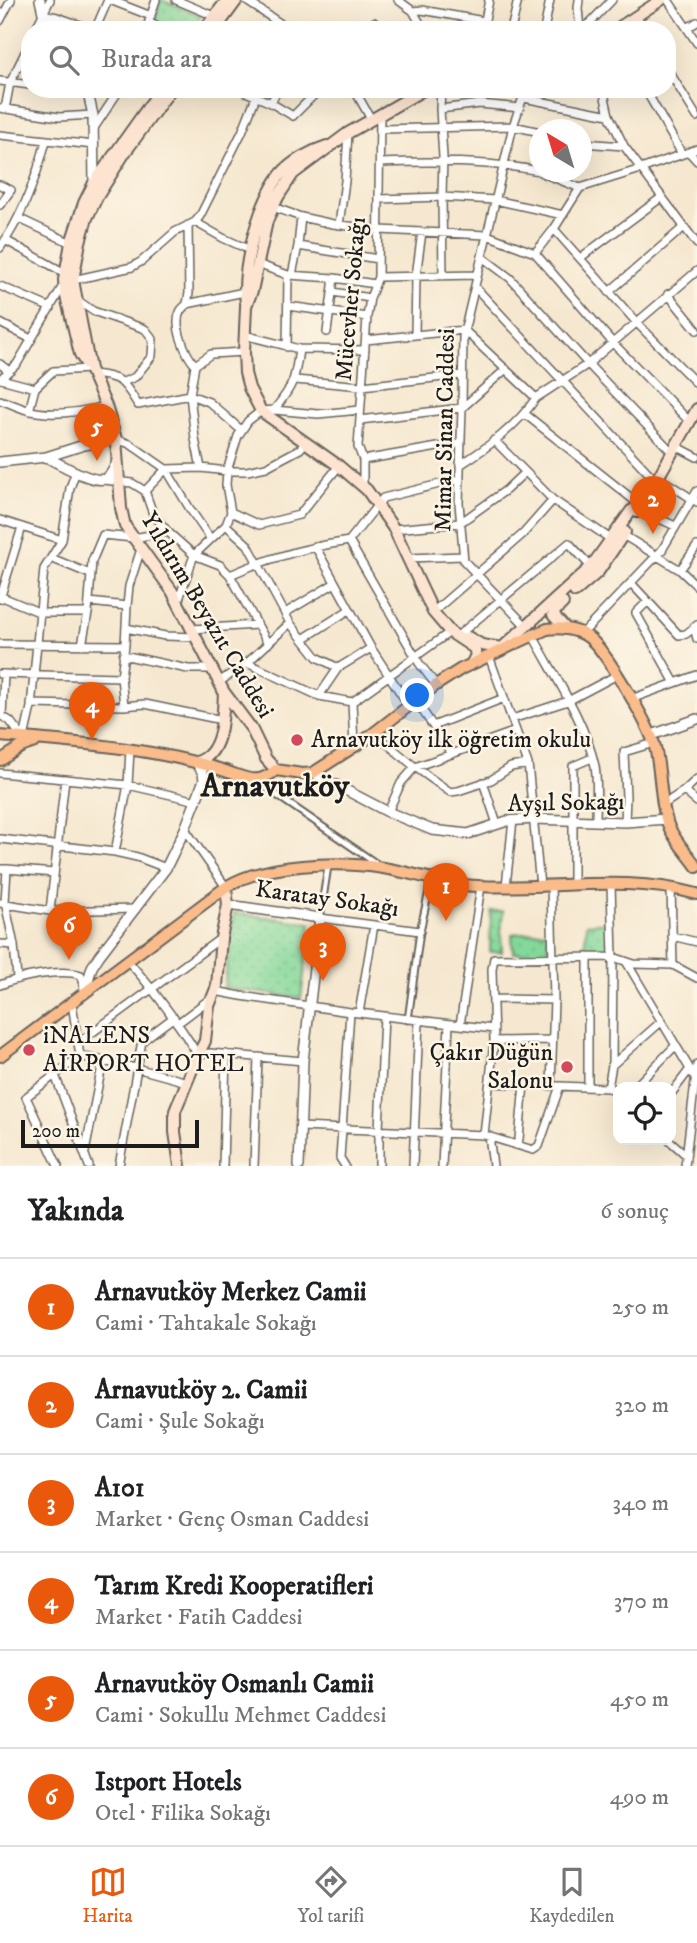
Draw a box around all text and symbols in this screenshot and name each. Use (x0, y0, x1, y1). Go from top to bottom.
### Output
search box (21, 21, 676, 98)
icon: search (45, 41, 83, 79)
text: Burada ara (101, 43, 212, 76)
north arrow (529, 119, 592, 182)
street label: Mücevher Sokağı (329, 216, 373, 382)
street label: Mimar Sinan Caddesi (428, 328, 462, 532)
pin: 5 (74, 403, 120, 461)
pin: 2 (630, 476, 676, 534)
street label: Yıldırım Beyazıt Caddesi (134, 506, 280, 724)
your location (400, 678, 434, 712)
pin: 4 (69, 682, 115, 740)
place label: Arnavutköy ilk öğretim okulu (311, 725, 591, 755)
marker: Arnavutköy ilk öğretim okulu (289, 732, 305, 748)
district label: Arnavutköy (200, 767, 350, 807)
street label: Ayşıl Sokağı (507, 787, 625, 819)
pin: 1 (423, 863, 469, 921)
street label: Karatay Sokağı (253, 874, 401, 924)
pin: 6 (46, 902, 92, 960)
pin: 3 (300, 923, 346, 981)
place label: iNALENS AİRPORT HOTEL (43, 1021, 243, 1079)
place label: Çakır Düğün Salonu (429, 1038, 553, 1096)
marker: iNALENS AİRPORT HOTEL (21, 1042, 37, 1058)
marker: Çakır Düğün Salonu (559, 1059, 575, 1075)
map controls (613, 1082, 676, 1145)
button: locate (613, 1082, 676, 1145)
scale bar (21, 1117, 200, 1149)
text: 200 m (32, 1120, 80, 1143)
text: Yakında (28, 1193, 124, 1230)
text: 6 sonuç (600, 1197, 669, 1226)
text: Arnavutköy Merkez Camii (95, 1276, 367, 1309)
text: 1 (47, 1293, 55, 1322)
text: 250 m (612, 1293, 669, 1322)
text: Cami · Tahtakale Sokağı (95, 1309, 317, 1338)
text: Arnavutköy 2. Camii (95, 1374, 307, 1407)
text: 2 (45, 1391, 57, 1420)
text: 320 m (615, 1391, 669, 1420)
text: Cami · Şule Sokağı (95, 1407, 265, 1436)
text: A101 (95, 1472, 144, 1505)
text: 3 (47, 1489, 55, 1518)
text: 340 m (613, 1489, 669, 1518)
text: Market · Genç Osman Caddesi (95, 1505, 369, 1534)
text: Tarım Kredi Kooperatifleri (95, 1570, 374, 1603)
text: 4 (44, 1587, 58, 1616)
text: 370 m (614, 1587, 669, 1616)
text: Market · Fatih Caddesi (95, 1603, 302, 1632)
text: Arnavutköy Osmanlı Camii (95, 1668, 374, 1701)
text: 5 (45, 1685, 57, 1714)
text: 450 m (610, 1685, 669, 1714)
text: Cami · Sokullu Mehmet Caddesi (95, 1701, 386, 1730)
text: Istport Hotels (95, 1766, 242, 1799)
text: 6 (45, 1783, 57, 1812)
text: 490 m (610, 1783, 669, 1812)
text: Otel · Filika Sokağı (95, 1799, 271, 1828)
tab: Harita (82, 1863, 133, 1928)
tab: Yol tarifi (297, 1863, 364, 1928)
tab: Kaydedilen (529, 1863, 615, 1928)

